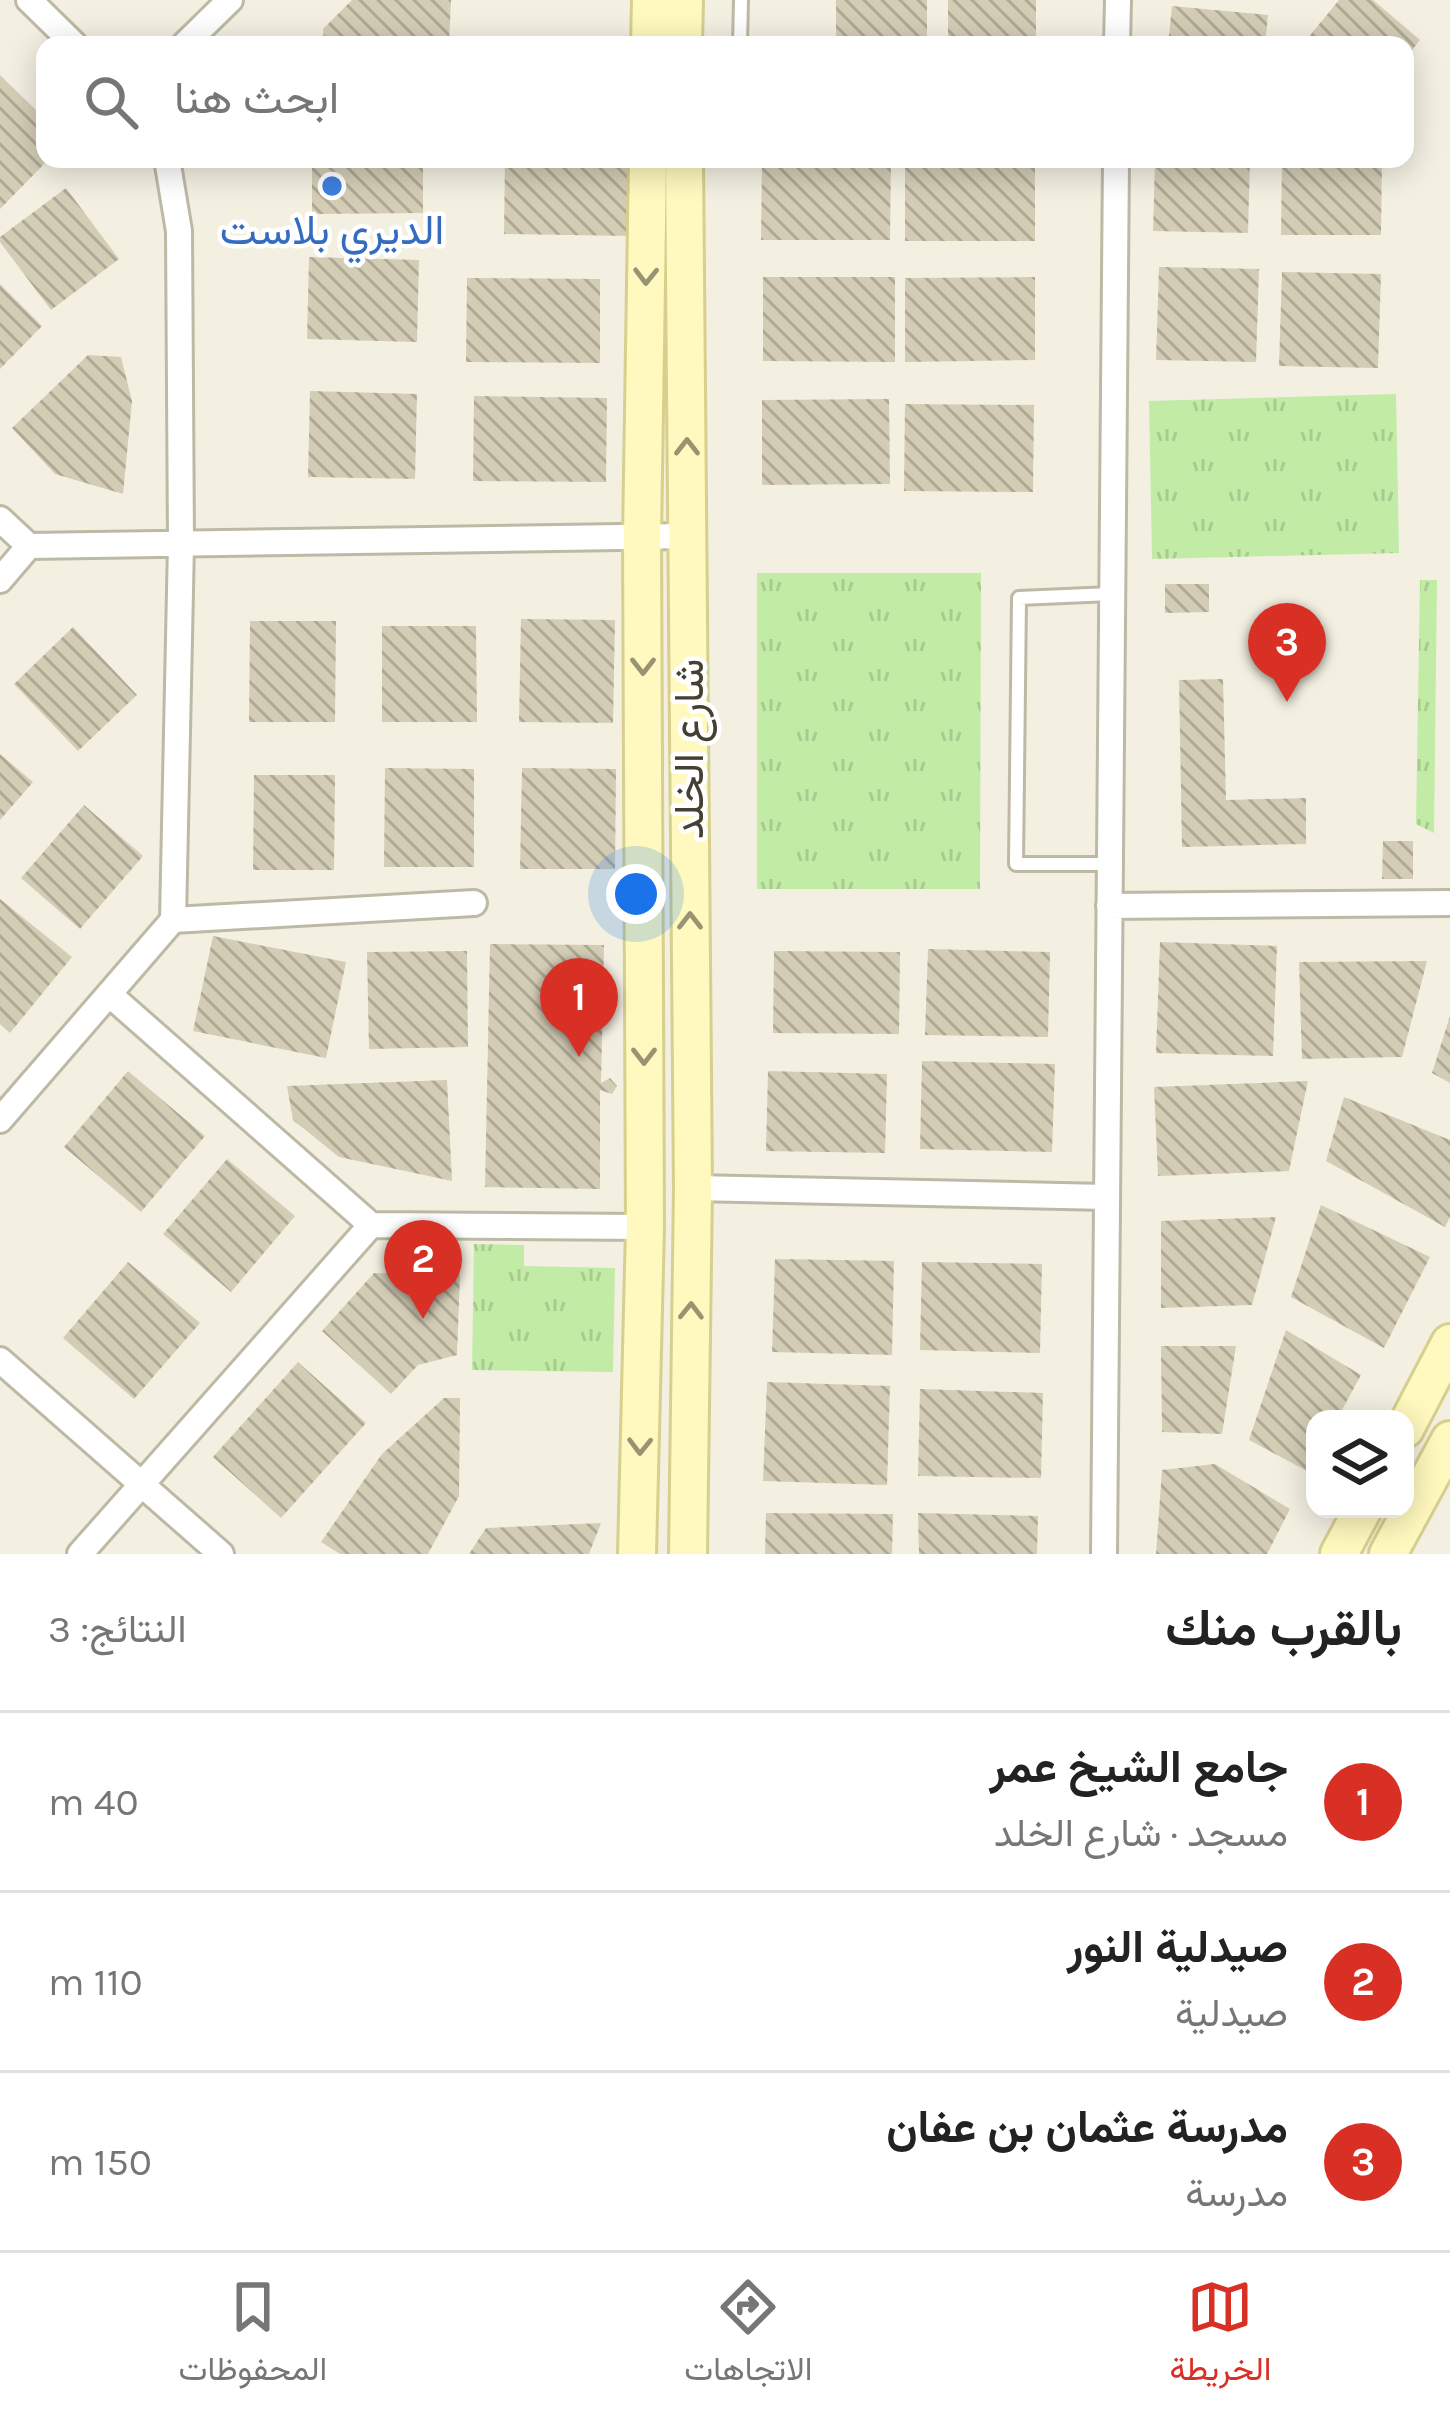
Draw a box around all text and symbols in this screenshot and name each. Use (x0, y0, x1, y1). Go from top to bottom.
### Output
search box (36, 36, 1414, 168)
icon: search (78, 69, 144, 135)
text: ابحث هنا (174, 72, 339, 124)
marker: الديري بلاست (319, 173, 345, 199)
place label: الديري بلاست (220, 205, 444, 264)
one-way arrow (634, 267, 660, 286)
one-way arrow (674, 437, 700, 456)
pin: 3 (1248, 603, 1326, 702)
one-way arrow (630, 658, 656, 676)
street label: شارع الخلد (664, 659, 717, 839)
your location (606, 864, 666, 924)
one-way arrow (677, 911, 703, 929)
pin: 1 (540, 958, 618, 1057)
one-way arrow (631, 1048, 657, 1066)
pin: 2 (384, 1220, 462, 1319)
one-way arrow (677, 1301, 703, 1320)
map controls (1306, 1410, 1414, 1518)
button: layers (1306, 1410, 1414, 1518)
one-way arrow (627, 1437, 653, 1456)
text: بالقرب منك (1165, 1598, 1402, 1658)
text: النتائج: 3 (48, 1606, 187, 1652)
text: جامع الشيخ عمر (989, 1741, 1288, 1793)
text: 40 m (48, 1779, 139, 1825)
text: 1 (1356, 1779, 1370, 1825)
text: مسجد · شارع الخلد (994, 1810, 1288, 1856)
text: صيدلية النور (1067, 1921, 1288, 1973)
text: 110 m (48, 1959, 143, 2005)
text: 2 (1351, 1959, 1375, 2005)
text: صيدلية (1175, 1990, 1288, 2036)
text: مدرسة عثمان بن عفان (886, 2101, 1288, 2153)
text: 150 m (48, 2139, 152, 2185)
text: 3 (1351, 2139, 1375, 2185)
text: مدرسة (1185, 2170, 1288, 2216)
tab: المحفوظات (179, 2274, 327, 2398)
tab: الاتجاهات (684, 2274, 812, 2398)
tab: الخريطة (1169, 2274, 1271, 2398)

